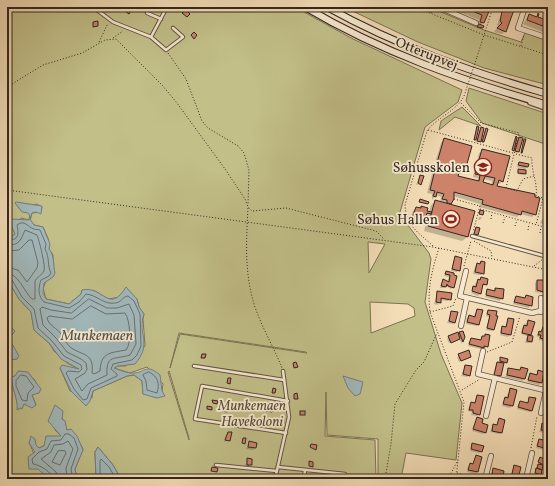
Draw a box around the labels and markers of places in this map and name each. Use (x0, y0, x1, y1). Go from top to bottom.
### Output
school or university icon: Søhusskolen (473, 157, 493, 177)
place label: Søhusskolen (393, 159, 470, 178)
sports icon: Søhus Hallen (441, 209, 461, 229)
place label: Søhus Hallen (357, 211, 438, 230)

